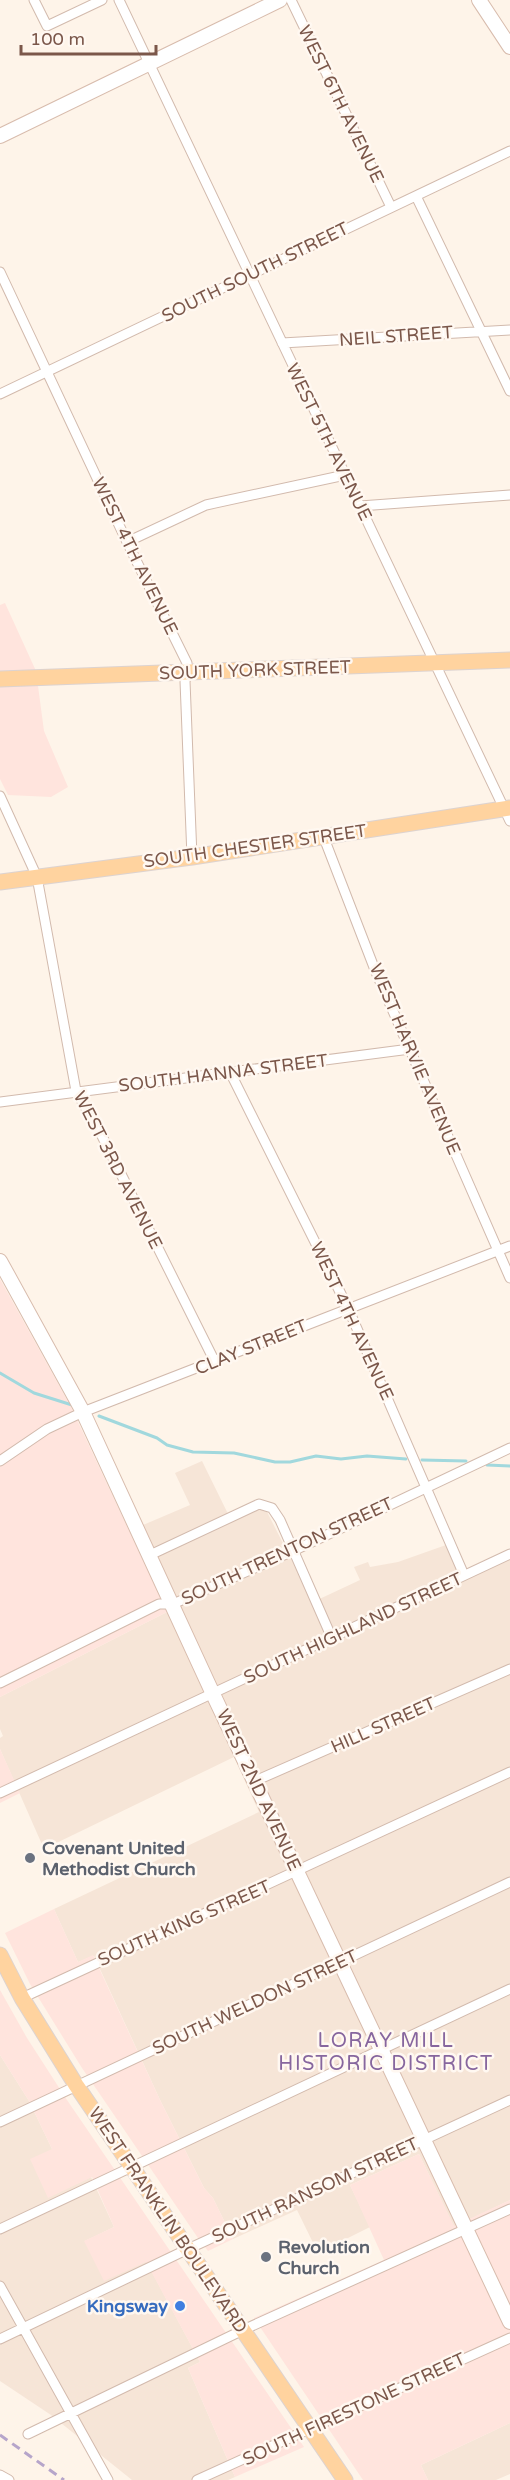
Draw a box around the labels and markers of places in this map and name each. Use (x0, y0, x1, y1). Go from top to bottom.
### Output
place label: Covenant United Methodist Church (42, 1837, 196, 1880)
marker: Covenant United Methodist Church (23, 1851, 37, 1865)
place label: Revolution Church (278, 2236, 370, 2279)
marker: Revolution Church (259, 2250, 273, 2264)
place label: Kingsway (87, 2295, 168, 2317)
marker: Kingsway (173, 2299, 187, 2313)

